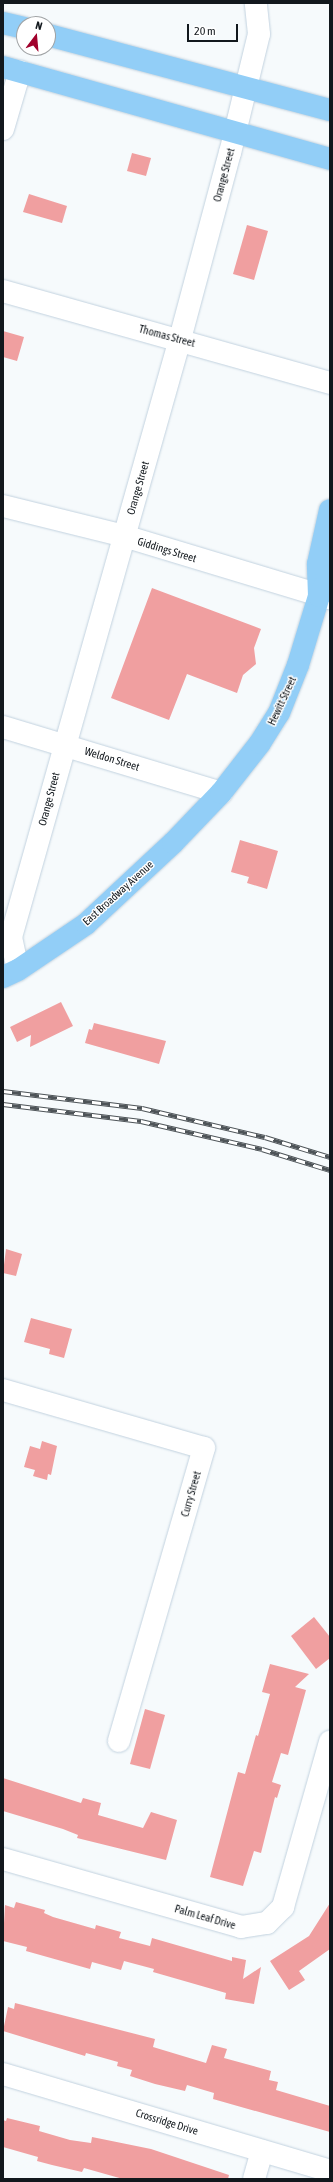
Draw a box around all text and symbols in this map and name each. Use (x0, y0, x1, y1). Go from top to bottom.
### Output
north arrow (16, 16, 56, 56)
scale bar (189, 16, 240, 42)
text: N (34, 19, 44, 32)
text: 20 m (194, 24, 216, 38)
street label: Orange Street (211, 147, 237, 203)
street label: Thomas Street (137, 322, 197, 350)
street label: Orange Street (124, 460, 152, 516)
street label: Giddings Street (136, 535, 198, 565)
street label: Hewitt Street (265, 674, 299, 728)
street label: Weldon Street (83, 744, 141, 774)
street label: Orange Street (36, 771, 62, 827)
street label: East Broadway Avenue (80, 858, 156, 928)
street label: Curry Street (178, 1470, 204, 1518)
street label: Palm Leaf Drive (173, 1902, 237, 1932)
street label: Crossridge Drive (134, 2106, 200, 2138)

